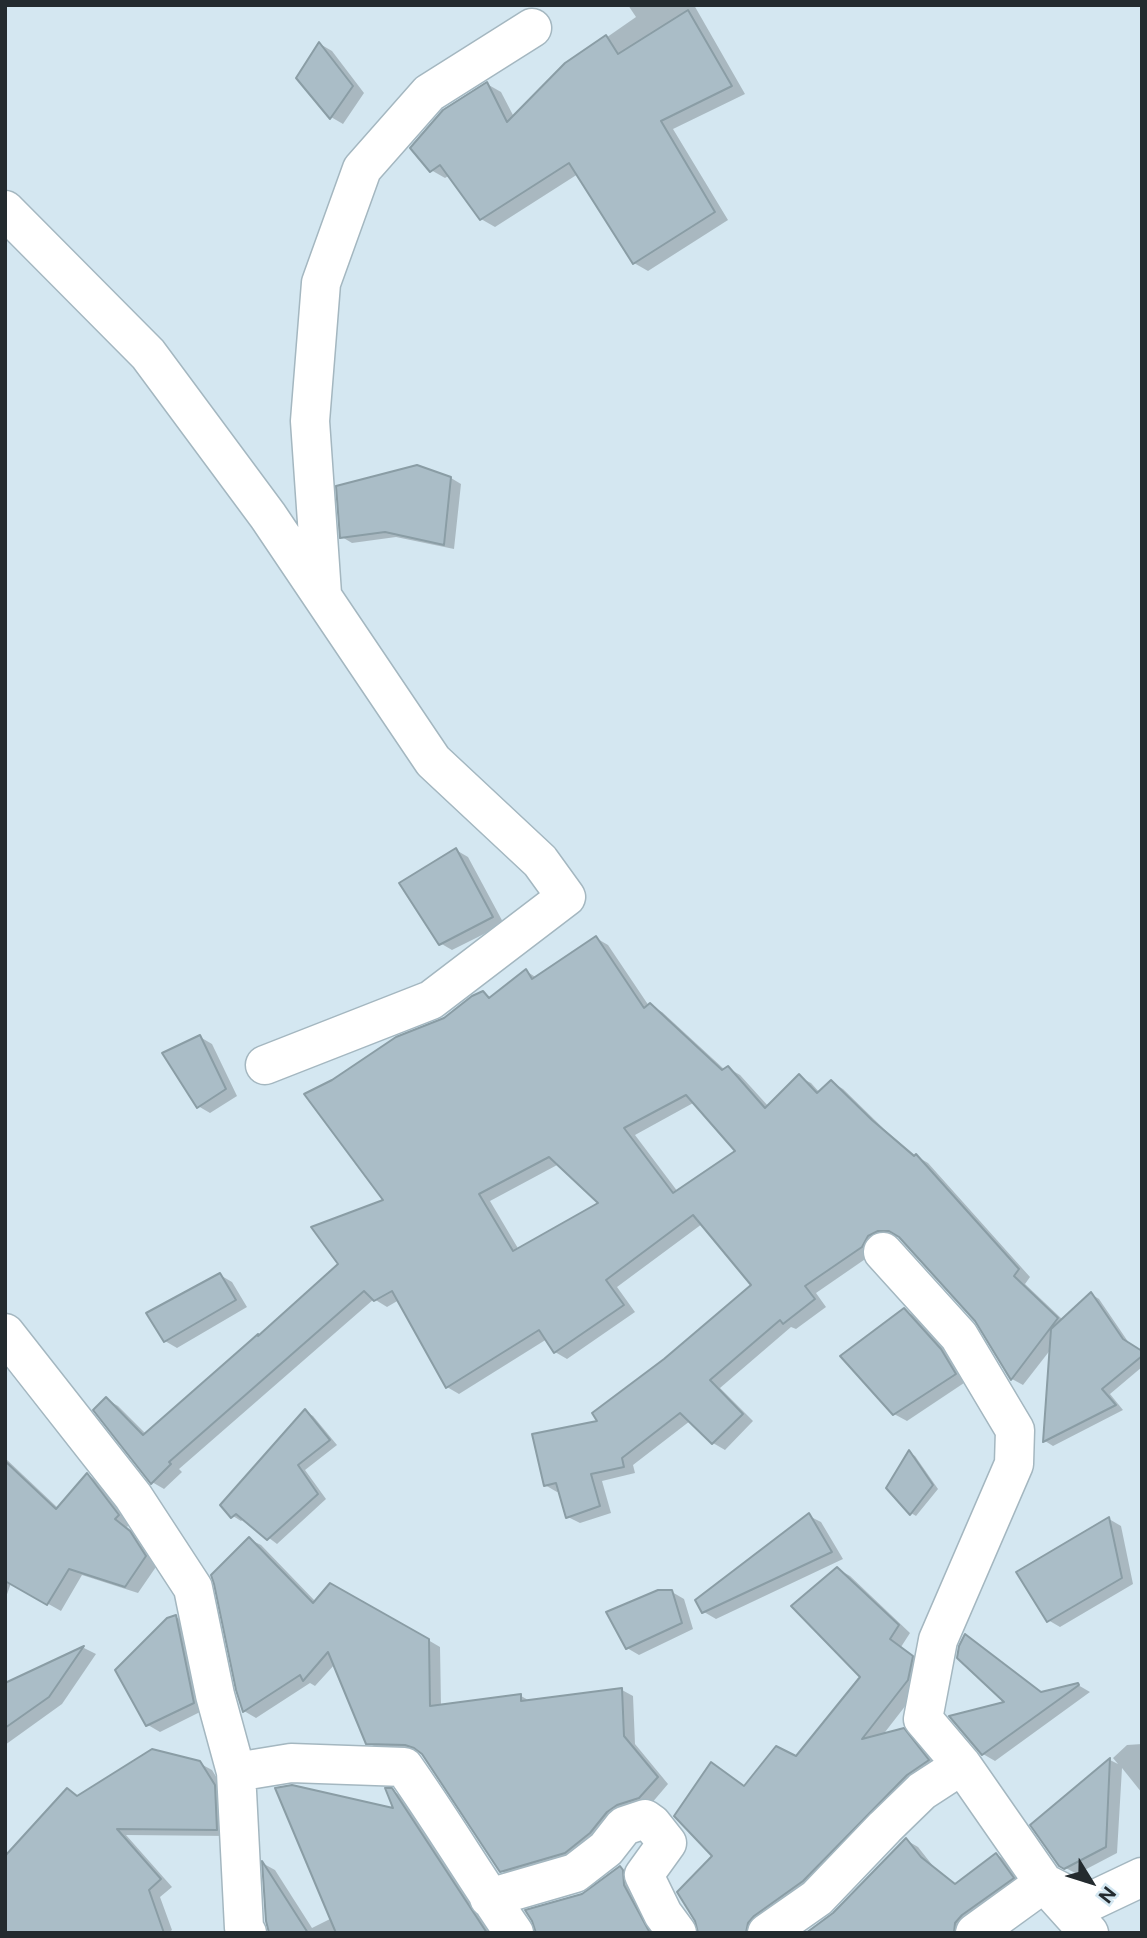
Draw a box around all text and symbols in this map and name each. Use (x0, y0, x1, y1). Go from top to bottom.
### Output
north arrow (1056, 1847, 1126, 1917)
text: N (1094, 1882, 1121, 1908)

